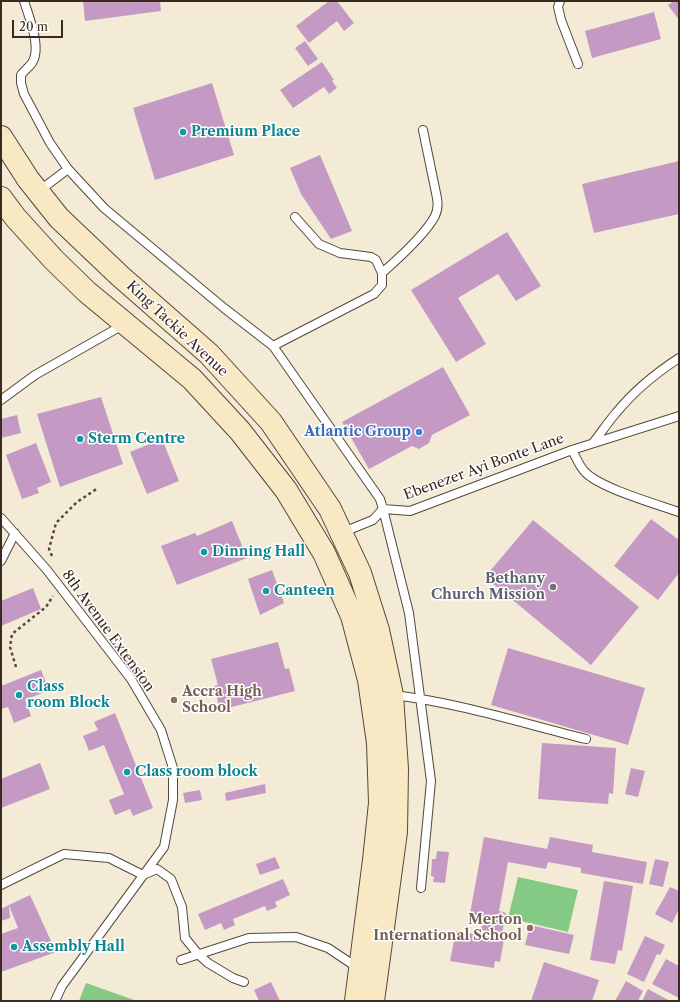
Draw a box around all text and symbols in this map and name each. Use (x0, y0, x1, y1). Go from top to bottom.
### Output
scale bar (14, 12, 65, 38)
text: 20 m (19, 19, 48, 34)
place label: Premium Place (191, 124, 300, 140)
marker: Premium Place (178, 127, 188, 137)
street label: King Tackie Avenue (123, 278, 231, 380)
place label: Atlantic Group (304, 424, 411, 440)
marker: Atlantic Group (414, 427, 424, 437)
street label: Ebenezer Ayi Bonte Lane (402, 430, 566, 504)
place label: Sterm Centre (88, 431, 185, 447)
marker: Sterm Centre (75, 434, 85, 444)
place label: Dinning Hall (212, 544, 305, 560)
marker: Dinning Hall (199, 547, 209, 557)
street label: 8th Avenue Extension (58, 567, 158, 695)
place label: Bethany Church Mission (431, 571, 545, 604)
marker: Bethany Church Mission (548, 582, 558, 592)
place label: Canteen (274, 583, 335, 599)
marker: Canteen (261, 586, 271, 596)
place label: Class room Block (27, 679, 110, 712)
place label: Accra High School (182, 684, 262, 716)
marker: Class room Block (14, 690, 24, 700)
marker: Accra High School (169, 695, 179, 705)
place label: Class room block (135, 764, 258, 780)
marker: Class room block (122, 767, 132, 777)
place label: Merton International School (373, 912, 522, 944)
marker: Merton International School (525, 923, 535, 933)
place label: Assembly Hall (22, 939, 125, 955)
marker: Assembly Hall (9, 942, 19, 952)

